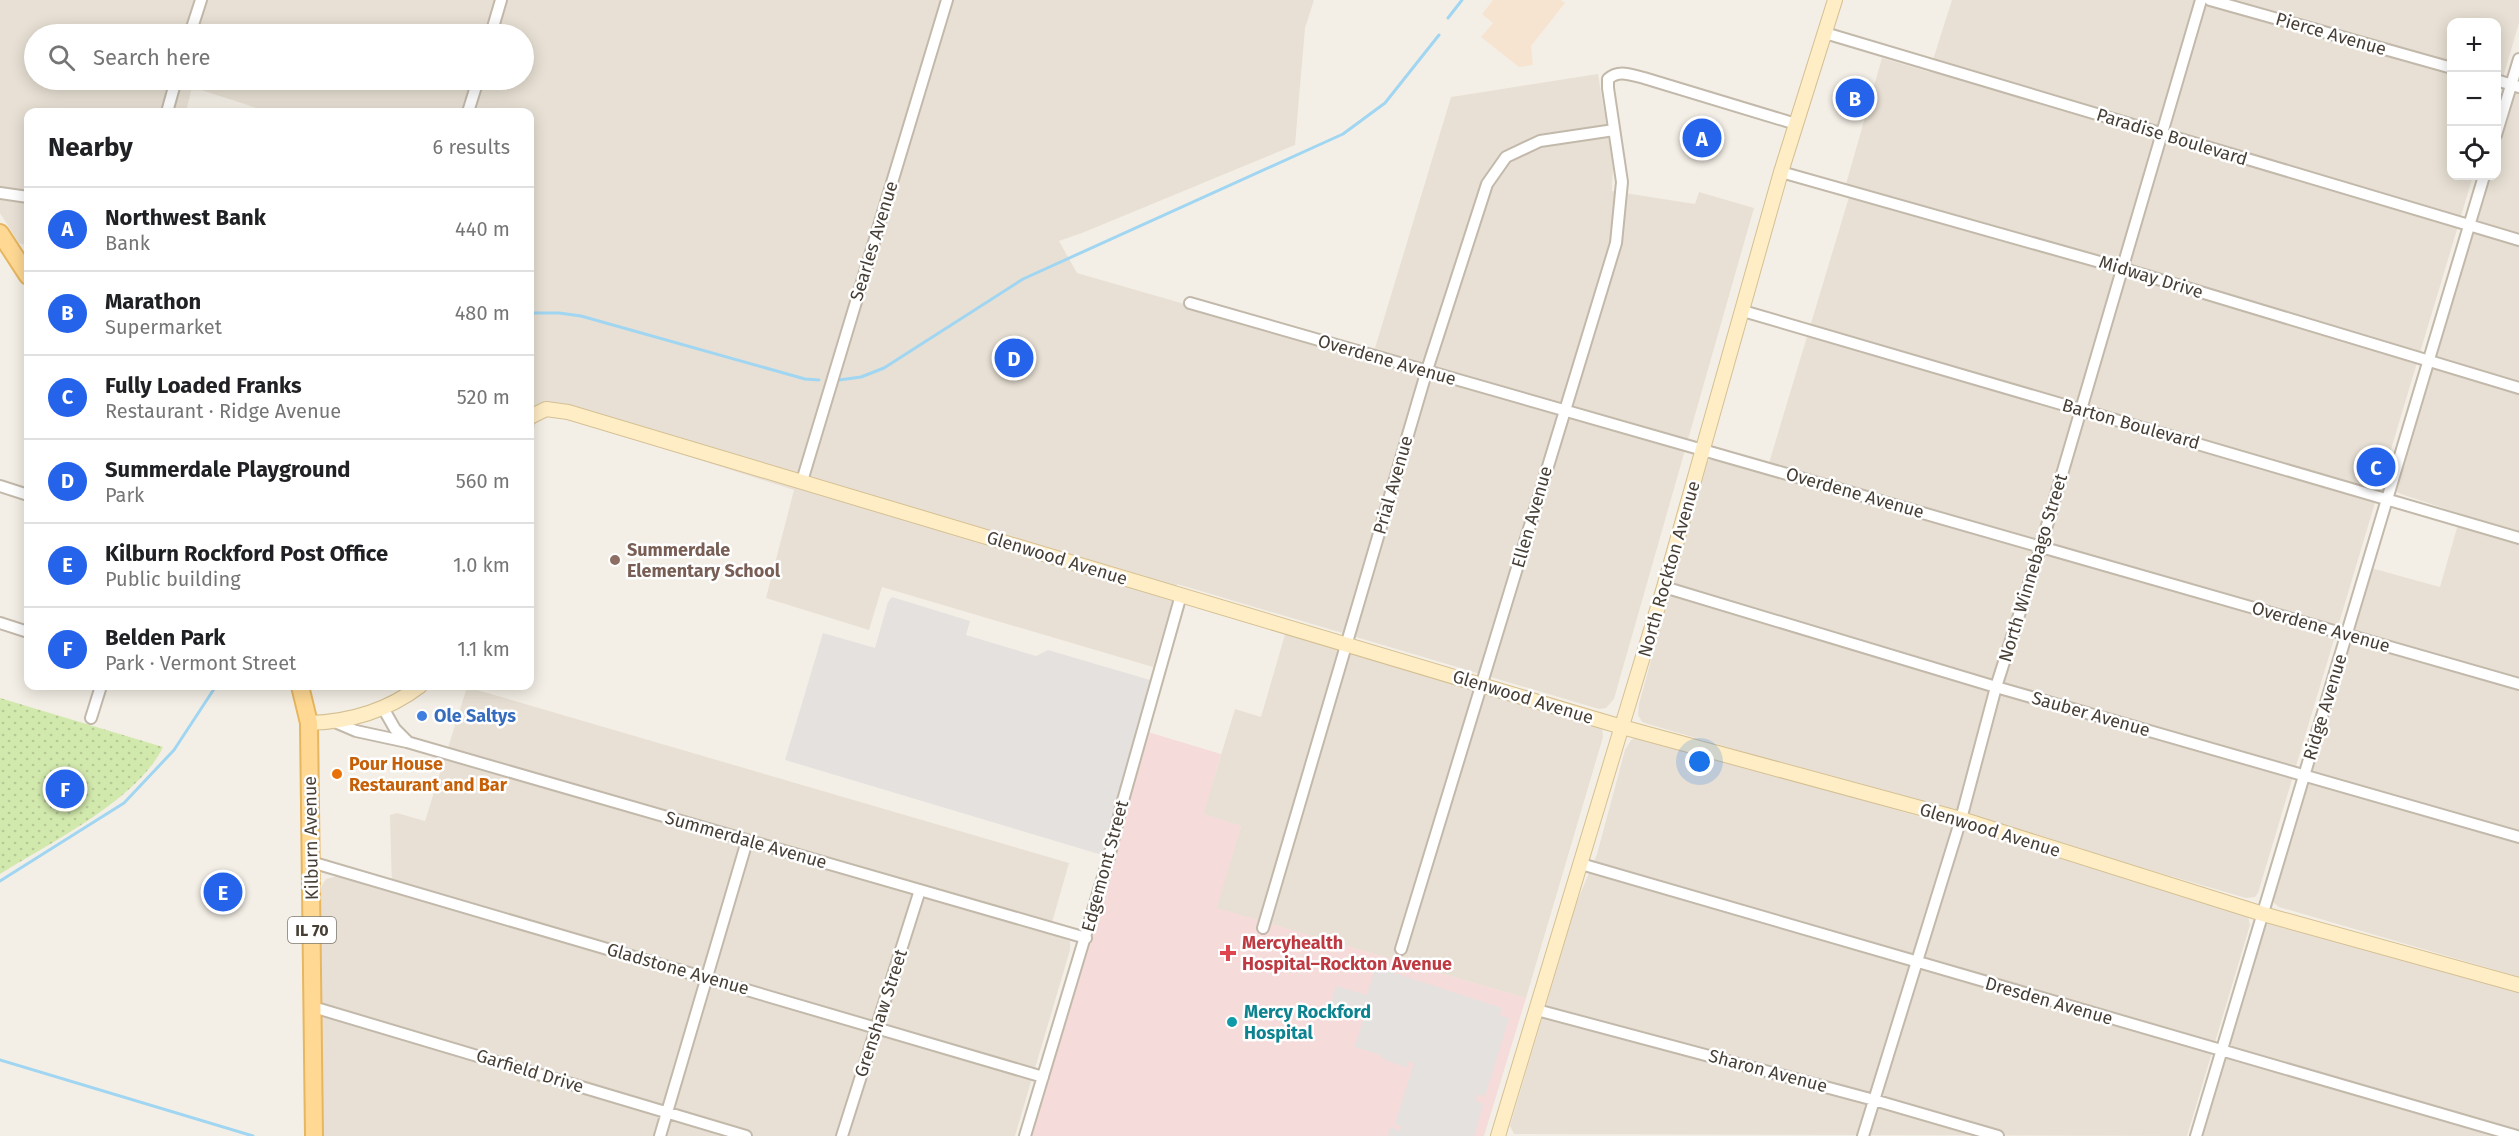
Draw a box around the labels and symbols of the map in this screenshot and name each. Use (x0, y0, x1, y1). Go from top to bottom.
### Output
street label: Pierce Avenue (2273, 8, 2389, 60)
pin: B (1836, 76, 1874, 120)
street label: Paradise Boulevard (2094, 104, 2250, 170)
pin: A (1682, 116, 1722, 160)
street label: Searles Avenue (845, 178, 903, 304)
street label: Midway Drive (2096, 251, 2206, 303)
street label: Overdene Avenue (1315, 330, 1459, 390)
pin: D (994, 336, 1034, 380)
street label: Barton Boulevard (2060, 394, 2202, 454)
street label: Prial Avenue (1368, 433, 1418, 537)
pin: C (2356, 444, 2396, 490)
street label: Overdene Avenue (1783, 463, 1927, 523)
street label: Ellen Avenue (1507, 464, 1557, 570)
street label: North Winnebago Street (1994, 471, 2072, 665)
street label: North Rockton Avenue (1633, 478, 1705, 660)
street label: Glenwood Avenue (984, 526, 1130, 590)
place label: Summerdale Elementary School (627, 539, 781, 582)
marker: Summerdale Elementary School (608, 553, 622, 567)
street label: Overdene Avenue (2249, 597, 2393, 657)
street label: Ridge Avenue (2298, 651, 2352, 763)
street label: Glenwood Avenue (1450, 665, 1596, 729)
street label: Sauber Avenue (2029, 687, 2153, 741)
place label: Ole Saltys (434, 705, 516, 727)
marker: Ole Saltys (415, 709, 429, 723)
your location (1685, 747, 1714, 776)
place label: Pour House Restaurant and Bar (349, 753, 508, 796)
pin: F (46, 766, 84, 812)
marker: Pour House Restaurant and Bar (330, 767, 344, 781)
street label: Kilburn Avenue (299, 776, 323, 900)
street label: Edgemont Street (1077, 797, 1133, 934)
street label: Glenwood Avenue (1917, 798, 2063, 862)
street label: Summerdale Avenue (663, 806, 829, 874)
pin: E (204, 870, 242, 914)
road number: IL 70 (288, 917, 336, 943)
place label: Mercyhealth Hospital–Rockton Avenue (1242, 932, 1452, 975)
street label: Gladstone Avenue (604, 938, 752, 1000)
marker: Mercyhealth Hospital–Rockton Avenue (1219, 944, 1237, 962)
street label: Grenshaw Street (850, 946, 912, 1080)
street label: Dresden Avenue (1983, 972, 2115, 1030)
place label: Mercy Rockford Hospital (1244, 1001, 1371, 1044)
marker: Mercy Rockford Hospital (1225, 1015, 1239, 1029)
street label: Garfield Drive (474, 1044, 586, 1098)
street label: Sharon Avenue (1706, 1045, 1830, 1097)

